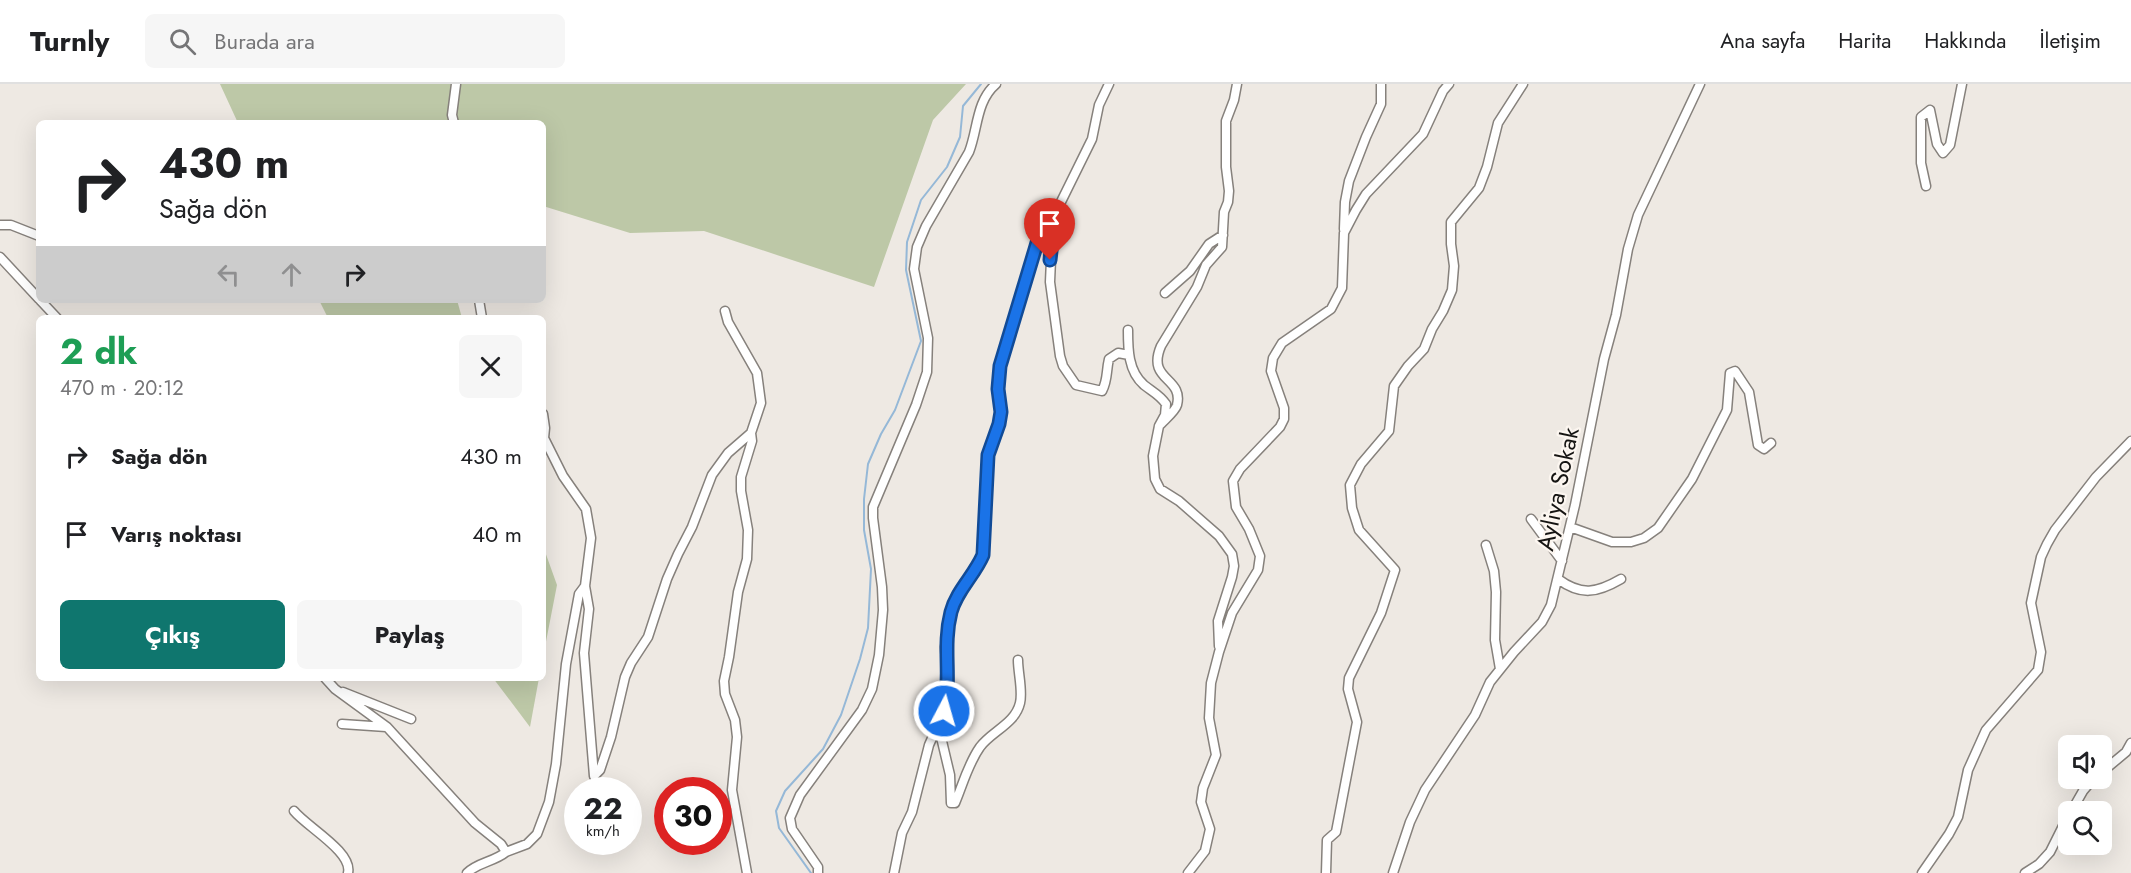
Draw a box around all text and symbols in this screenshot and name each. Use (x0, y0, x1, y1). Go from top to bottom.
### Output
search box (145, 14, 565, 68)
text: Turnly (30, 21, 109, 62)
icon: search (166, 25, 199, 58)
text: Burada ara (214, 25, 315, 57)
text: Ana sayfa (1720, 26, 1805, 56)
text: Harita (1838, 26, 1891, 56)
text: Hakkında (1924, 26, 2006, 56)
text: İletişim (2039, 26, 2101, 56)
text: 430 m (159, 133, 289, 194)
icon: right (60, 144, 138, 222)
text: Sağa dön (159, 189, 268, 228)
pin (1024, 198, 1075, 260)
icon: arrive (1033, 207, 1066, 240)
icon: left (212, 258, 245, 291)
icon: ahead (275, 258, 308, 291)
icon: right (338, 258, 371, 291)
text: 2 dk (60, 325, 137, 377)
button: close (459, 335, 522, 398)
text: 470 m · 20:12 (60, 374, 184, 403)
street label: Ayliya Sokak (1527, 424, 1588, 554)
icon: right (60, 440, 93, 473)
text: Sağa dön (111, 440, 208, 472)
text: 430 m (460, 440, 522, 472)
icon: arrive (60, 518, 93, 551)
text: Varış noktası (111, 518, 242, 550)
text: 40 m (472, 518, 522, 550)
button: Çıkış (60, 600, 285, 669)
button: Paylaş (297, 600, 522, 669)
position arrow (912, 679, 976, 743)
map controls (2058, 735, 2112, 855)
button: sound (2058, 735, 2112, 789)
speed limit sign: 30 (654, 777, 732, 855)
text: 22 (583, 787, 623, 830)
button: search (2058, 801, 2112, 855)
text: km/h (586, 820, 620, 842)

